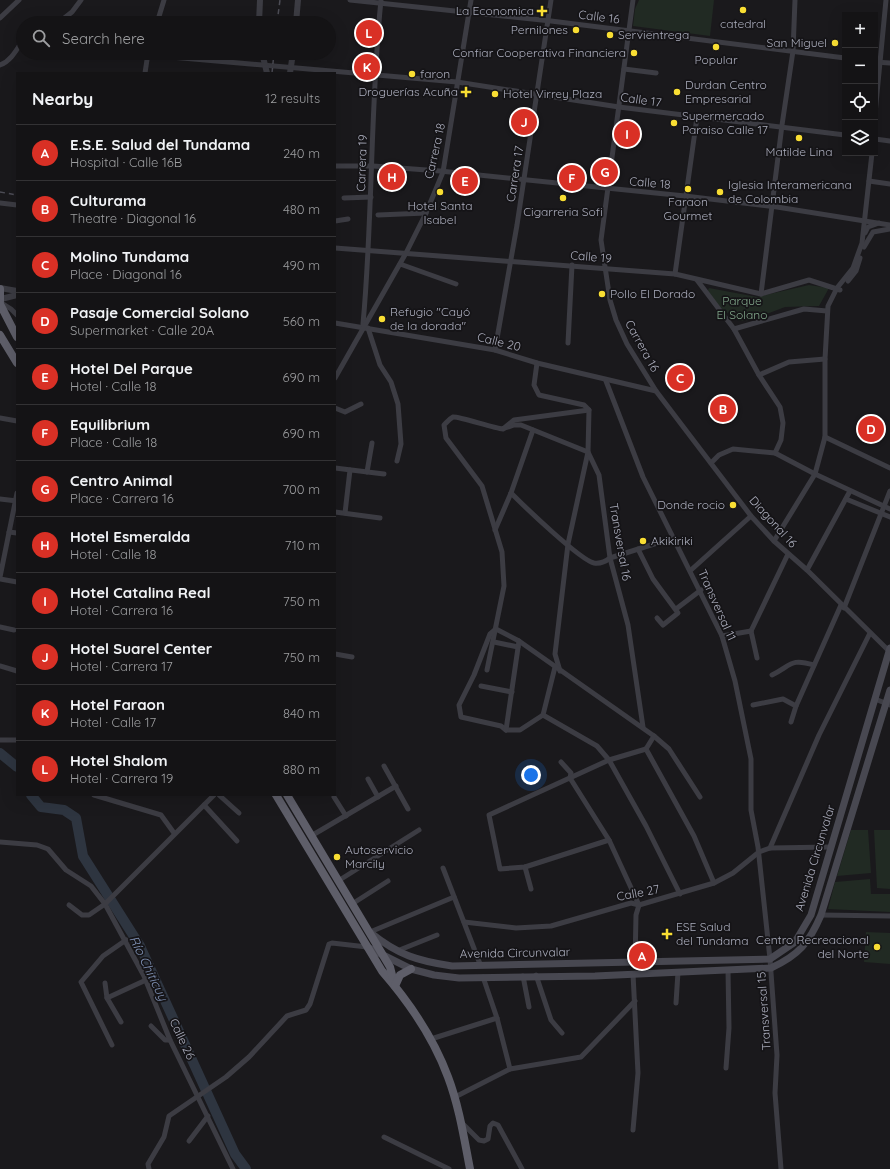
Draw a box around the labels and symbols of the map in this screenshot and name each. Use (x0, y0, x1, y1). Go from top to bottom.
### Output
place label: La Economica (456, 3, 534, 18)
marker: catedral (738, 5, 748, 15)
marker: La Economica (537, 6, 547, 16)
street label: Calle 16 (578, 7, 621, 27)
place label: catedral (720, 16, 766, 31)
pin: L (356, 18, 382, 48)
place label: Pernilones (511, 22, 568, 37)
marker: Pernilones (571, 25, 581, 35)
place label: Servientrega (618, 27, 689, 42)
marker: Servientrega (605, 30, 615, 40)
place label: San Miguel (767, 35, 827, 50)
marker: San Miguel (830, 38, 840, 48)
marker: Popular (711, 42, 721, 52)
place label: Confiar Cooperativa Financiera (452, 45, 626, 60)
marker: Confiar Cooperativa Financiera (629, 48, 639, 58)
pin: K (354, 52, 380, 82)
place label: Popular (694, 52, 738, 67)
place label: faron (420, 66, 450, 81)
marker: faron (407, 69, 417, 79)
place label: Durdan Centro Empresarial (685, 77, 767, 106)
place label: Droguerías Acuña (358, 84, 458, 99)
place label: Hotel Virrey Plaza (503, 86, 602, 101)
marker: Droguerías Acuña (461, 87, 471, 97)
marker: Durdan Centro Empresarial (672, 87, 682, 97)
marker: Hotel Virrey Plaza (490, 89, 500, 99)
street label: Calle 17 (620, 89, 662, 110)
pin: J (511, 107, 537, 137)
place label: Supermercado Paraiso Calle 17 (682, 108, 768, 137)
marker: Supermercado Paraiso Calle 17 (669, 118, 679, 128)
pin: I (614, 119, 640, 149)
street label: Carrera 18 (421, 122, 448, 180)
marker: Matilde Lina (794, 133, 804, 143)
street label: Carrera 19 (353, 134, 370, 192)
place label: Matilde Lina (766, 144, 832, 159)
street label: Carrera 17 (503, 145, 526, 203)
pin: G (592, 157, 618, 187)
pin: H (379, 162, 405, 192)
pin: F (559, 163, 585, 193)
pin: E (452, 166, 478, 196)
street label: Calle 18 (629, 173, 671, 192)
place label: Iglesia Interamericana de Colombia (728, 177, 852, 206)
marker: Faraon Gourmet (683, 184, 693, 194)
marker: Hotel Santa Isabel (435, 187, 445, 197)
marker: Iglesia Interamericana de Colombia (715, 187, 725, 197)
marker: Cigarreria Sofi (558, 193, 568, 203)
place label: Faraon Gourmet (664, 194, 712, 223)
place label: Hotel Santa Isabel (407, 198, 473, 227)
place label: Cigarreria Sofi (523, 204, 603, 219)
street label: Calle 19 (570, 247, 613, 266)
place label: Pollo El Dorado (610, 286, 695, 301)
marker: Pollo El Dorado (597, 289, 607, 299)
park label: Parque El Solano (716, 293, 768, 322)
place label: Refugio "Cayó de la dorada" (390, 304, 470, 333)
marker: Refugio "Cayó de la dorada" (377, 314, 387, 324)
street label: Carrera 16 (622, 317, 663, 375)
street label: Calle 20 (476, 329, 522, 354)
pin: C (667, 363, 693, 393)
pin: B (710, 394, 736, 424)
pin: D (858, 414, 884, 444)
street label: Diagonal 16 (746, 493, 801, 551)
place label: Donde rocio (657, 497, 725, 512)
marker: Donde rocio (728, 500, 738, 510)
street label: Transversal 16 (606, 502, 635, 582)
place label: Akikiriki (651, 533, 693, 548)
marker: Akikiriki (638, 536, 648, 546)
street label: Transversal 11 (695, 567, 740, 643)
your location (521, 765, 541, 785)
street label: Avenida Circunvalar (791, 802, 838, 913)
place label: Autoservicio Marcily (345, 842, 413, 871)
marker: Autoservicio Marcily (332, 852, 342, 862)
street label: Calle 27 (615, 881, 661, 904)
place label: ESE Salud del Tundama (676, 919, 748, 948)
marker: ESE Salud del Tundama (661, 928, 673, 940)
place label: Centro Recreacional del Norte (756, 932, 869, 961)
water label: Río Chiticuy (126, 933, 172, 1004)
pin: A (629, 941, 655, 971)
marker: Centro Recreacional del Norte (872, 942, 882, 952)
street label: Avenida Circunvalar (459, 944, 571, 961)
street label: Transversal 15 (753, 971, 774, 1051)
street label: Calle 26 (166, 1016, 199, 1062)

